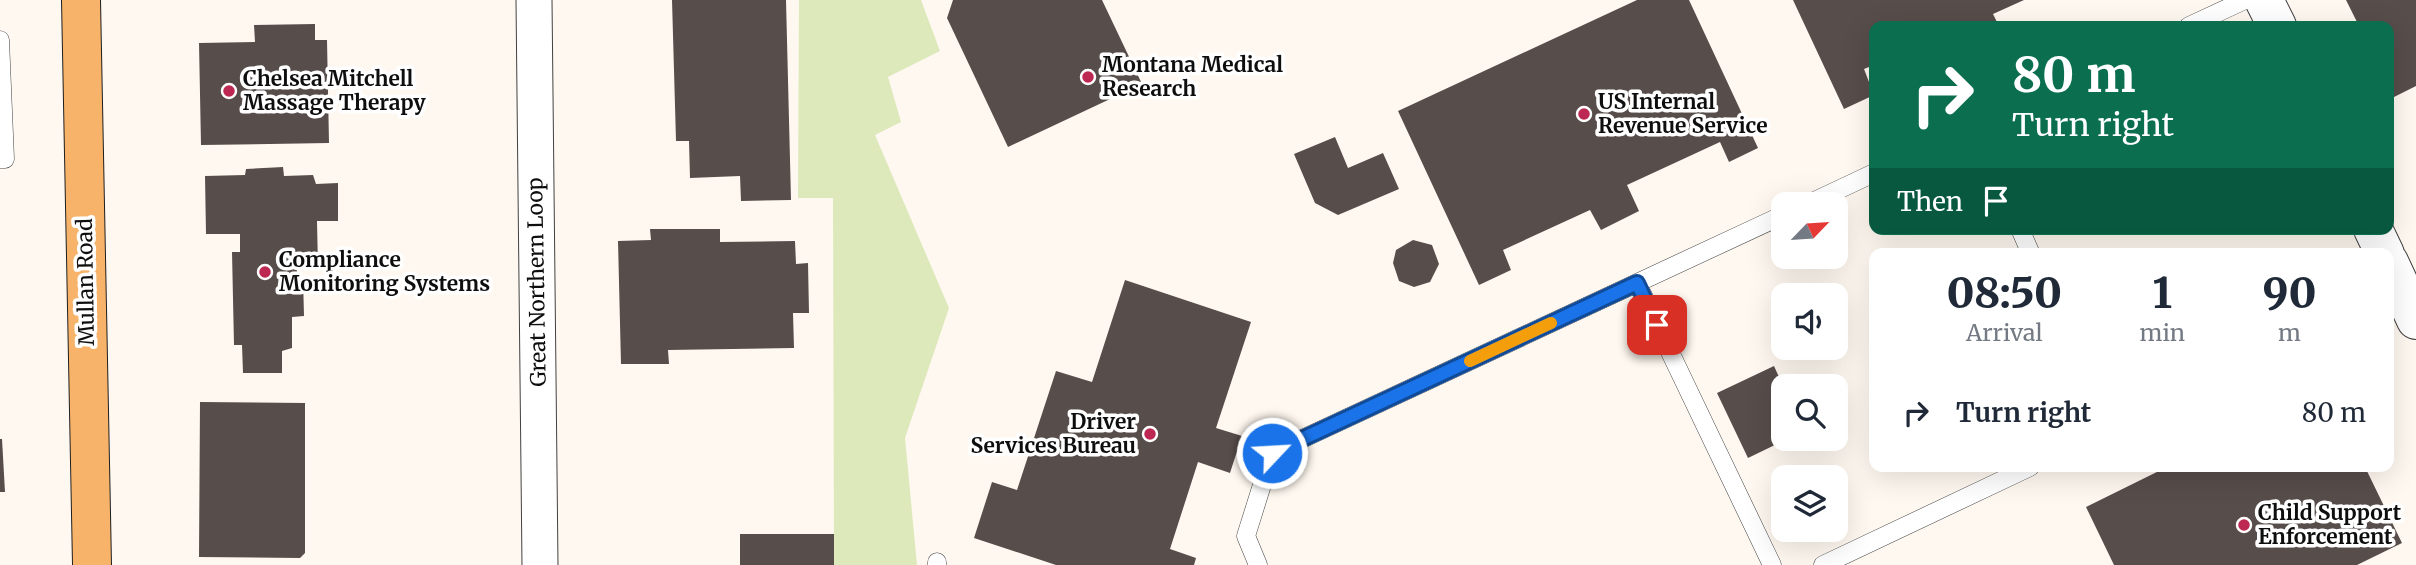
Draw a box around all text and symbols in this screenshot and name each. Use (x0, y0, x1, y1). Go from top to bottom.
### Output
text: 80 m (2012, 44, 2135, 105)
icon: right (1897, 49, 1988, 140)
place label: Montana Medical Research (1102, 51, 1283, 102)
place label: Chelsea Mitchell Massage Therapy (243, 65, 426, 116)
marker: Montana Medical Research (1080, 69, 1096, 85)
marker: Chelsea Mitchell Massage Therapy (221, 83, 237, 99)
place label: US Internal Revenue Service (1598, 88, 1768, 139)
text: Turn right (2012, 105, 2174, 145)
marker: US Internal Revenue Service (1576, 106, 1592, 122)
street label: Great Northern Loop (521, 177, 552, 387)
icon: arrive (1977, 182, 2015, 220)
text: Then (1897, 185, 1963, 218)
north arrow (1771, 192, 1848, 270)
map controls (1771, 192, 1848, 542)
street label: Mullan Road (71, 218, 100, 346)
place label: Compliance Monitoring Systems (279, 246, 490, 297)
marker: Compliance Monitoring Systems (257, 264, 273, 280)
text: 08:50 (1946, 267, 2062, 319)
text: 1 (2152, 267, 2172, 319)
text: 90 (2262, 267, 2317, 319)
button: sound (1771, 283, 1848, 360)
pin (1627, 295, 1687, 355)
icon: arrive (1638, 306, 1676, 344)
text: Arrival (1966, 318, 2043, 347)
text: min (2140, 318, 2185, 347)
text: m (2278, 318, 2301, 347)
button: search (1771, 374, 1848, 451)
icon: right (1897, 394, 1935, 432)
text: Turn right (1956, 396, 2091, 429)
text: 80 m (2302, 396, 2366, 429)
place label: Driver Services Bureau (970, 408, 1136, 459)
position arrow (1235, 416, 1309, 490)
marker: Driver Services Bureau (1142, 426, 1158, 442)
button: layers (1771, 465, 1848, 542)
place label: Child Support Enforcement (2258, 499, 2402, 550)
marker: Child Support Enforcement (2236, 517, 2252, 533)

